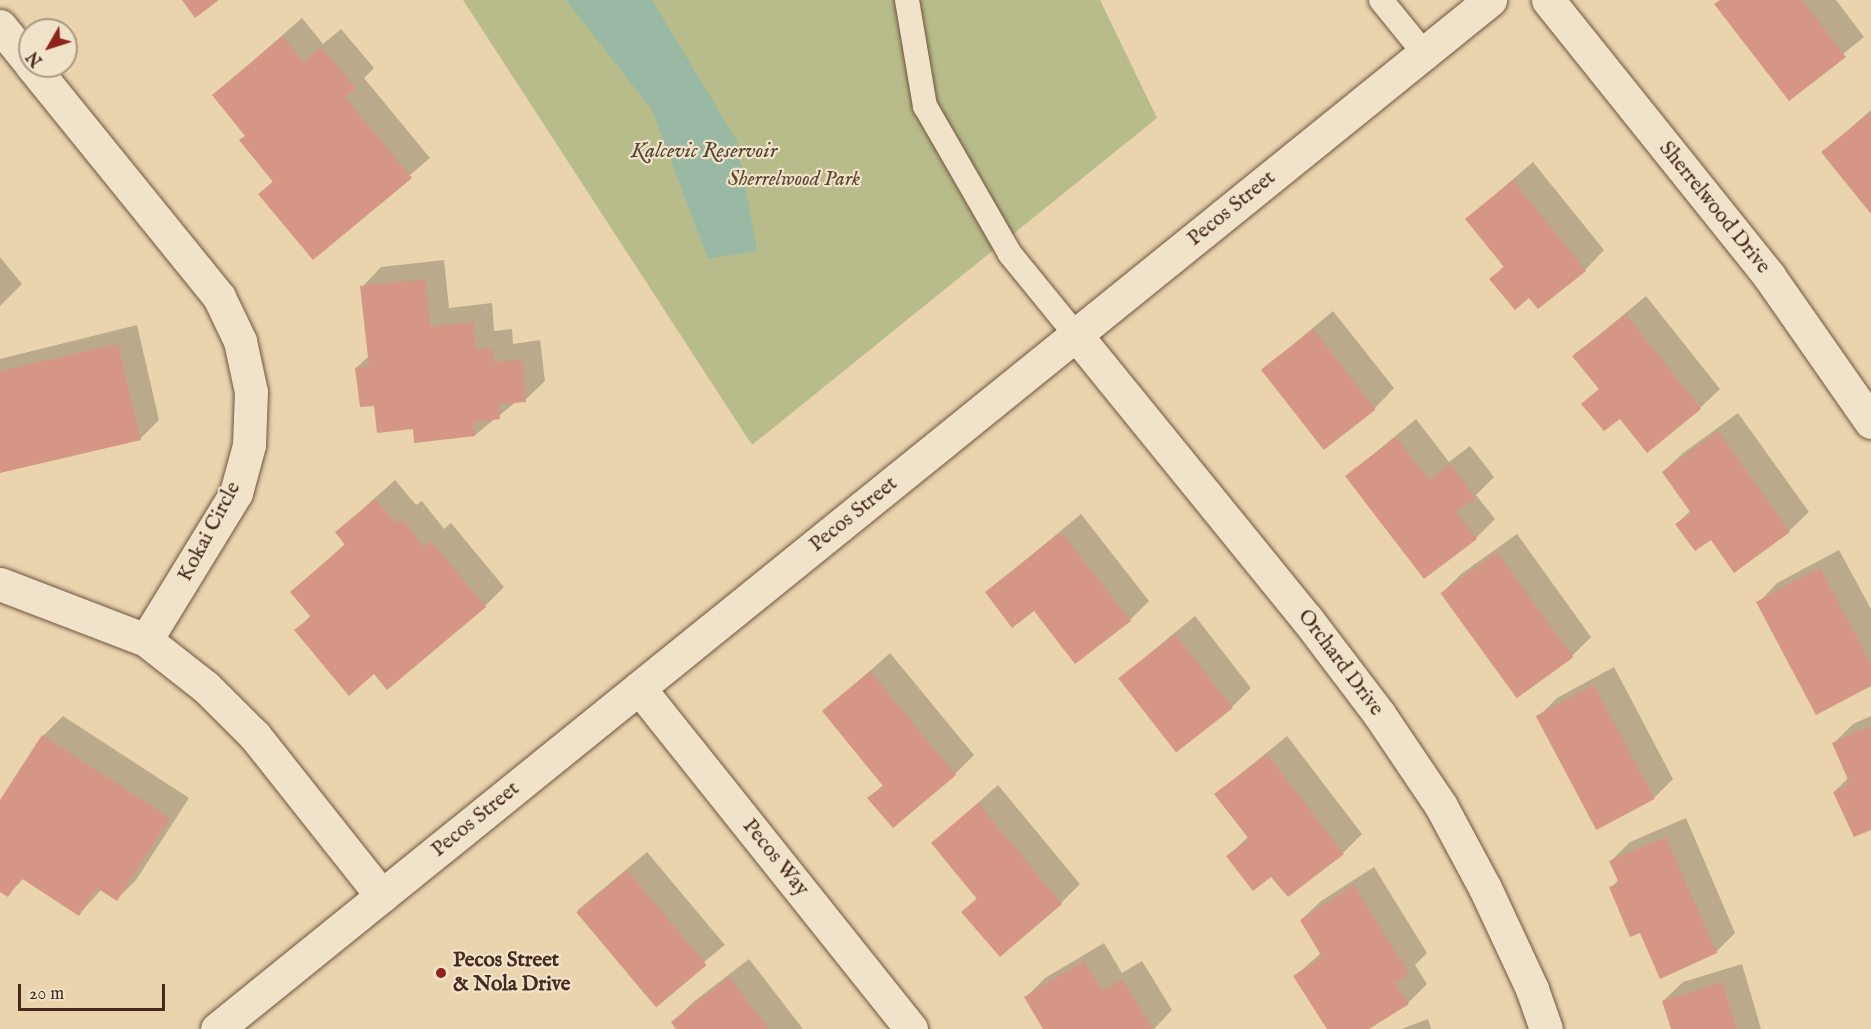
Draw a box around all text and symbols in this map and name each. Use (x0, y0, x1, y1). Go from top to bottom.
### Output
north arrow (18, 18, 78, 78)
text: N (23, 46, 48, 70)
street label: Sherrelwood Drive (1653, 137, 1775, 279)
water label: Kalcevic Reservoir (631, 139, 777, 165)
street label: Pecos Street (1183, 166, 1281, 252)
park label: Sherrelwood Park (728, 167, 860, 193)
street label: Pecos Street (805, 472, 903, 558)
street label: Kokai Circle (173, 478, 247, 586)
street label: Orchard Drive (1292, 605, 1388, 721)
street label: Pecos Street (427, 777, 525, 863)
street label: Pecos Way (736, 814, 814, 902)
place label: Pecos Street & Nola Drive (453, 948, 570, 998)
marker: Pecos Street & Nola Drive (434, 966, 448, 980)
scale bar (21, 972, 168, 1010)
text: 20 m (29, 983, 64, 1006)

